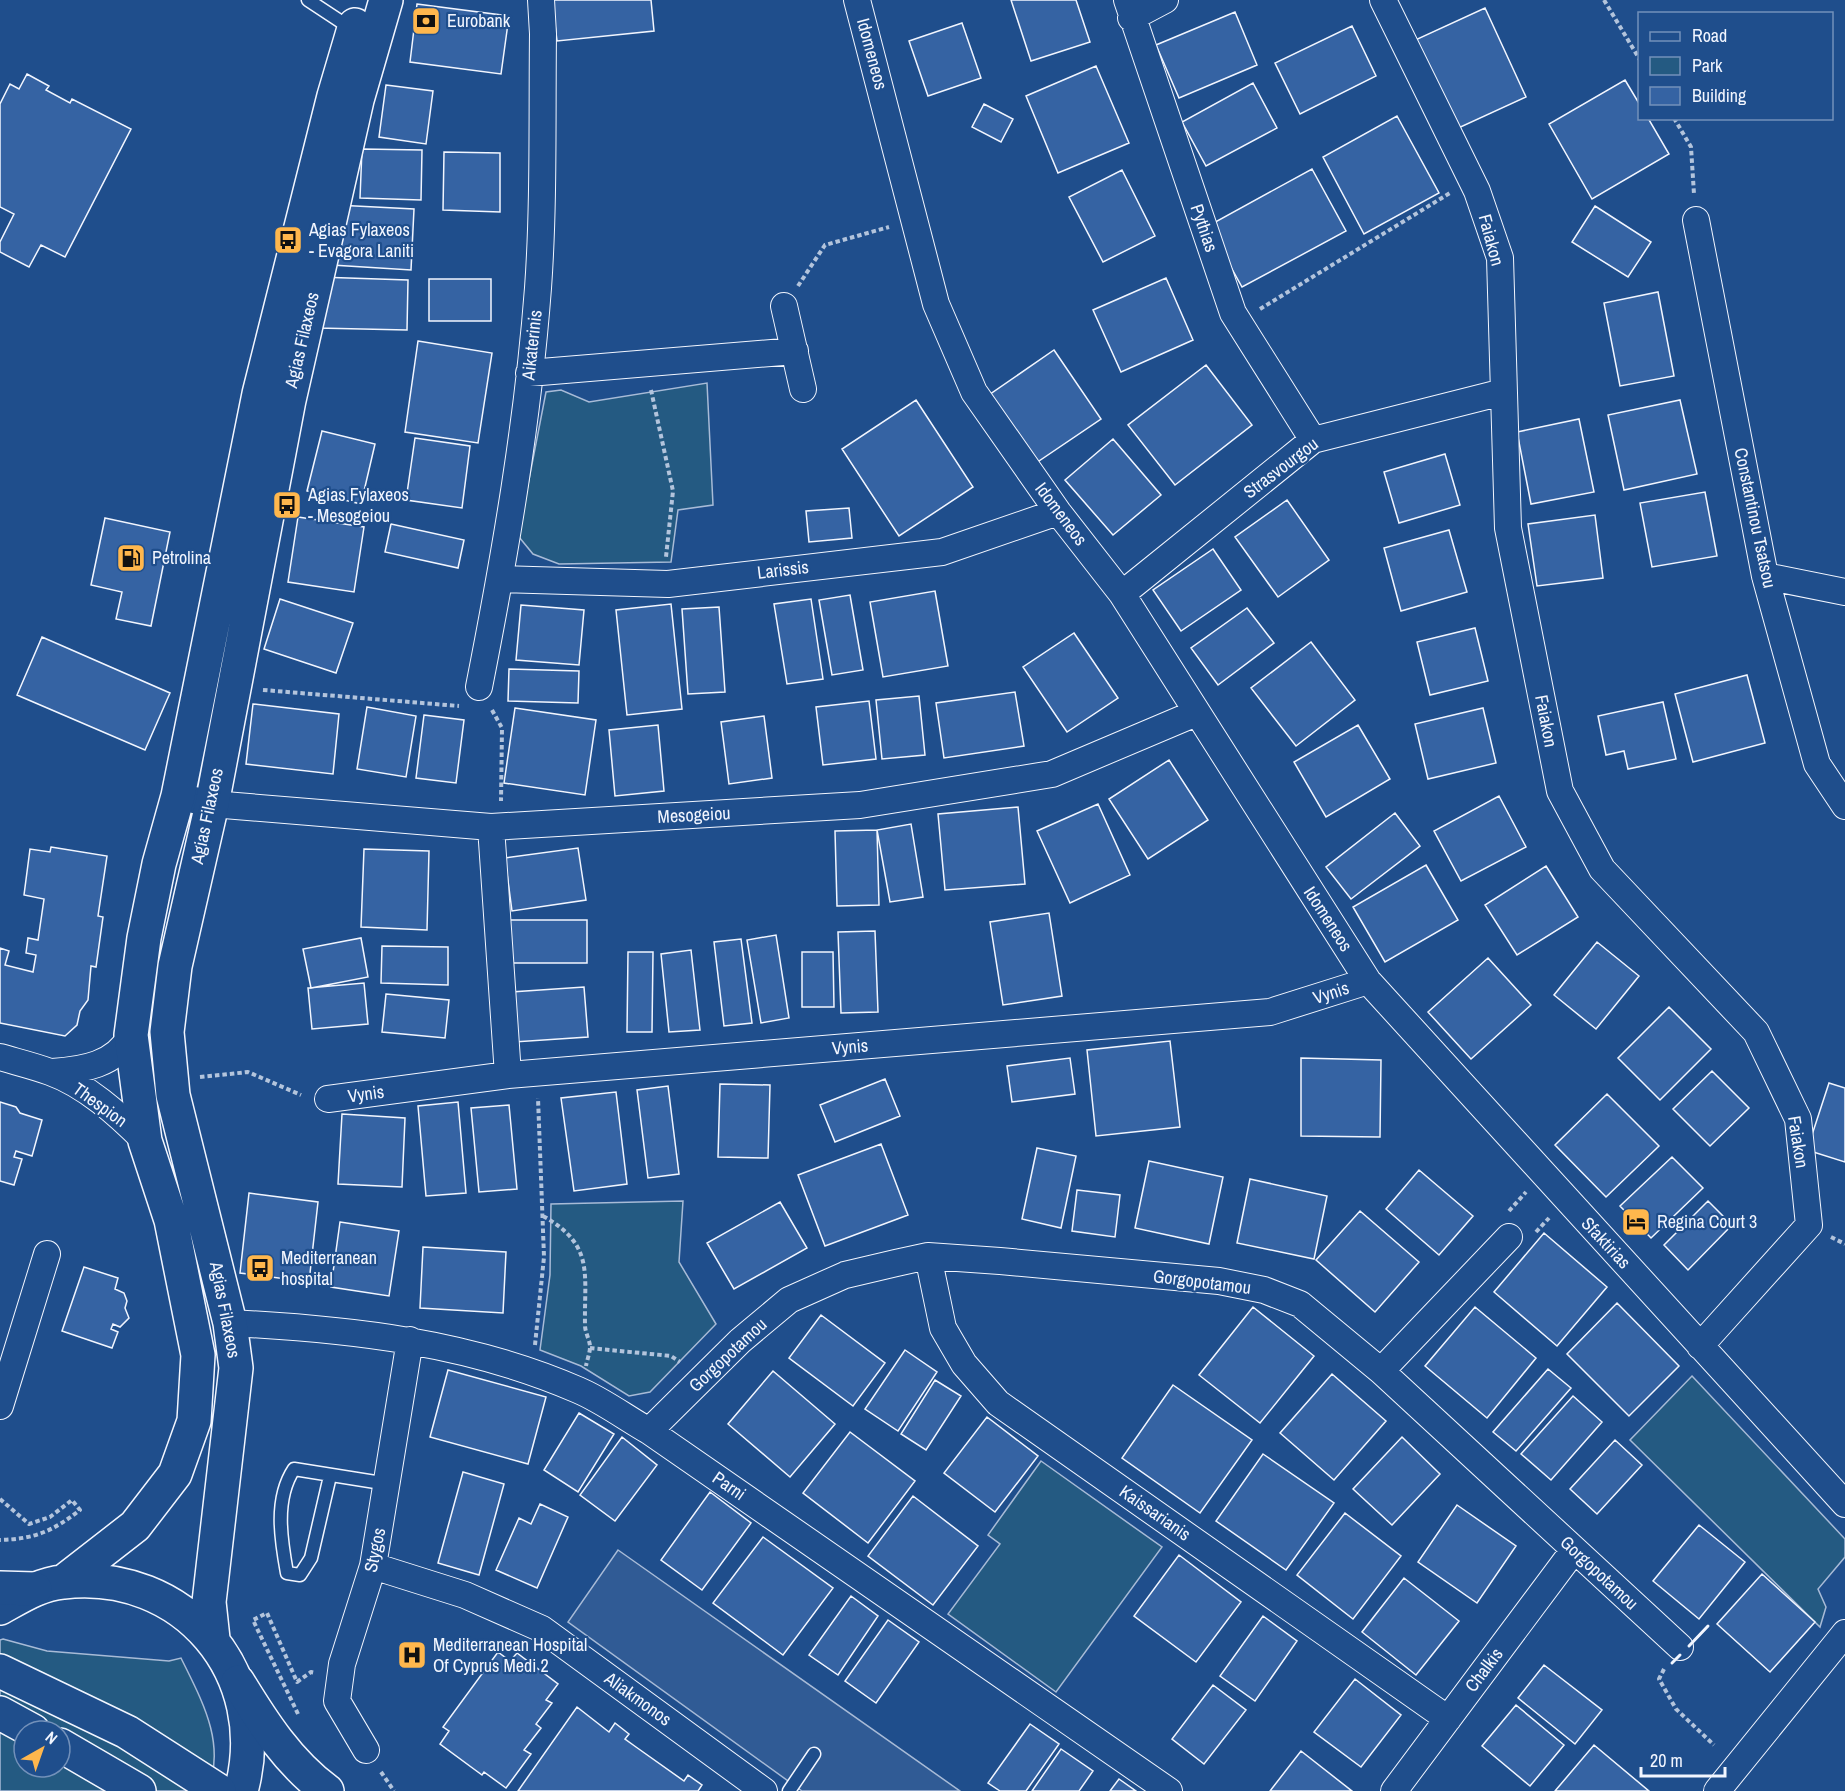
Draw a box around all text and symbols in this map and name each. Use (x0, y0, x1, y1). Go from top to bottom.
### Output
bank icon: Eurobank (410, 5, 442, 37)
place label: Eurobank (447, 8, 511, 33)
legend (1638, 12, 1833, 120)
street label: Idomeneos (851, 15, 894, 92)
text: Road (1692, 23, 1727, 48)
text: Park (1692, 53, 1723, 78)
text: Building (1692, 83, 1747, 108)
street label: Pythias (1185, 200, 1224, 255)
street label: Faiakon (1473, 211, 1510, 269)
place label: Agias Fylaxeos - Evagora Laniti (308, 217, 414, 263)
bus stop icon: Agias Fylaxeos - Evagora Laniti (272, 224, 304, 256)
street label: Agias Filaxeos (278, 290, 325, 391)
street label: Aikaterinis (515, 309, 548, 382)
street label: Strasvourgou (1238, 431, 1323, 504)
street label: Constantinou Tsatsou (1728, 445, 1783, 590)
street label: Idomeneos (1029, 477, 1093, 550)
place label: Agias Fylaxeos - Mesogeiou (307, 482, 409, 528)
bus stop icon: Agias Fylaxeos - Mesogeiou (271, 489, 303, 521)
fuel station icon: Petrolina (115, 542, 147, 574)
place label: Petrolina (152, 545, 211, 570)
street label: Larissis (756, 554, 810, 585)
street label: Faiakon (1529, 693, 1564, 749)
street label: Agias Filaxeos (184, 766, 229, 867)
street label: Mesogeiou (657, 800, 731, 829)
street label: Idomeneos (1298, 881, 1359, 956)
street label: Vynis (1310, 975, 1352, 1010)
street label: Vynis (831, 1032, 869, 1061)
street label: Thespion (68, 1076, 133, 1133)
street label: Vynis (346, 1079, 386, 1108)
street label: Faiakon (1782, 1114, 1815, 1170)
hotel icon: Regina Court 3 (1620, 1206, 1652, 1238)
place label: Regina Court 3 (1657, 1209, 1757, 1234)
street label: Sfaktirias (1576, 1211, 1637, 1274)
place label: Mediterranean hospital (281, 1245, 377, 1291)
bus stop icon: Mediterranean hospital (244, 1252, 276, 1284)
street label: Agias Filaxeos (204, 1259, 247, 1360)
street label: Gorgopotamou (1152, 1263, 1252, 1300)
street label: Gorgopotamou (683, 1312, 772, 1397)
street label: Parni (708, 1465, 751, 1506)
street label: Kaissarianis (1115, 1479, 1196, 1546)
street label: Stygos (358, 1525, 391, 1575)
street label: Gorgopotamou (1555, 1530, 1644, 1615)
place label: Mediterranean Hospital Of Cyprus Medi 2 (433, 1632, 587, 1678)
hospital icon: Mediterranean Hospital Of Cyprus Medi 2 (396, 1639, 428, 1671)
street label: Chalkis (1459, 1643, 1508, 1697)
street label: Aliakmonos (599, 1665, 677, 1731)
north arrow (12, 1719, 72, 1779)
text: N (41, 1726, 62, 1749)
scale bar (1641, 1740, 1725, 1778)
text: 20 m (1650, 1748, 1683, 1773)

